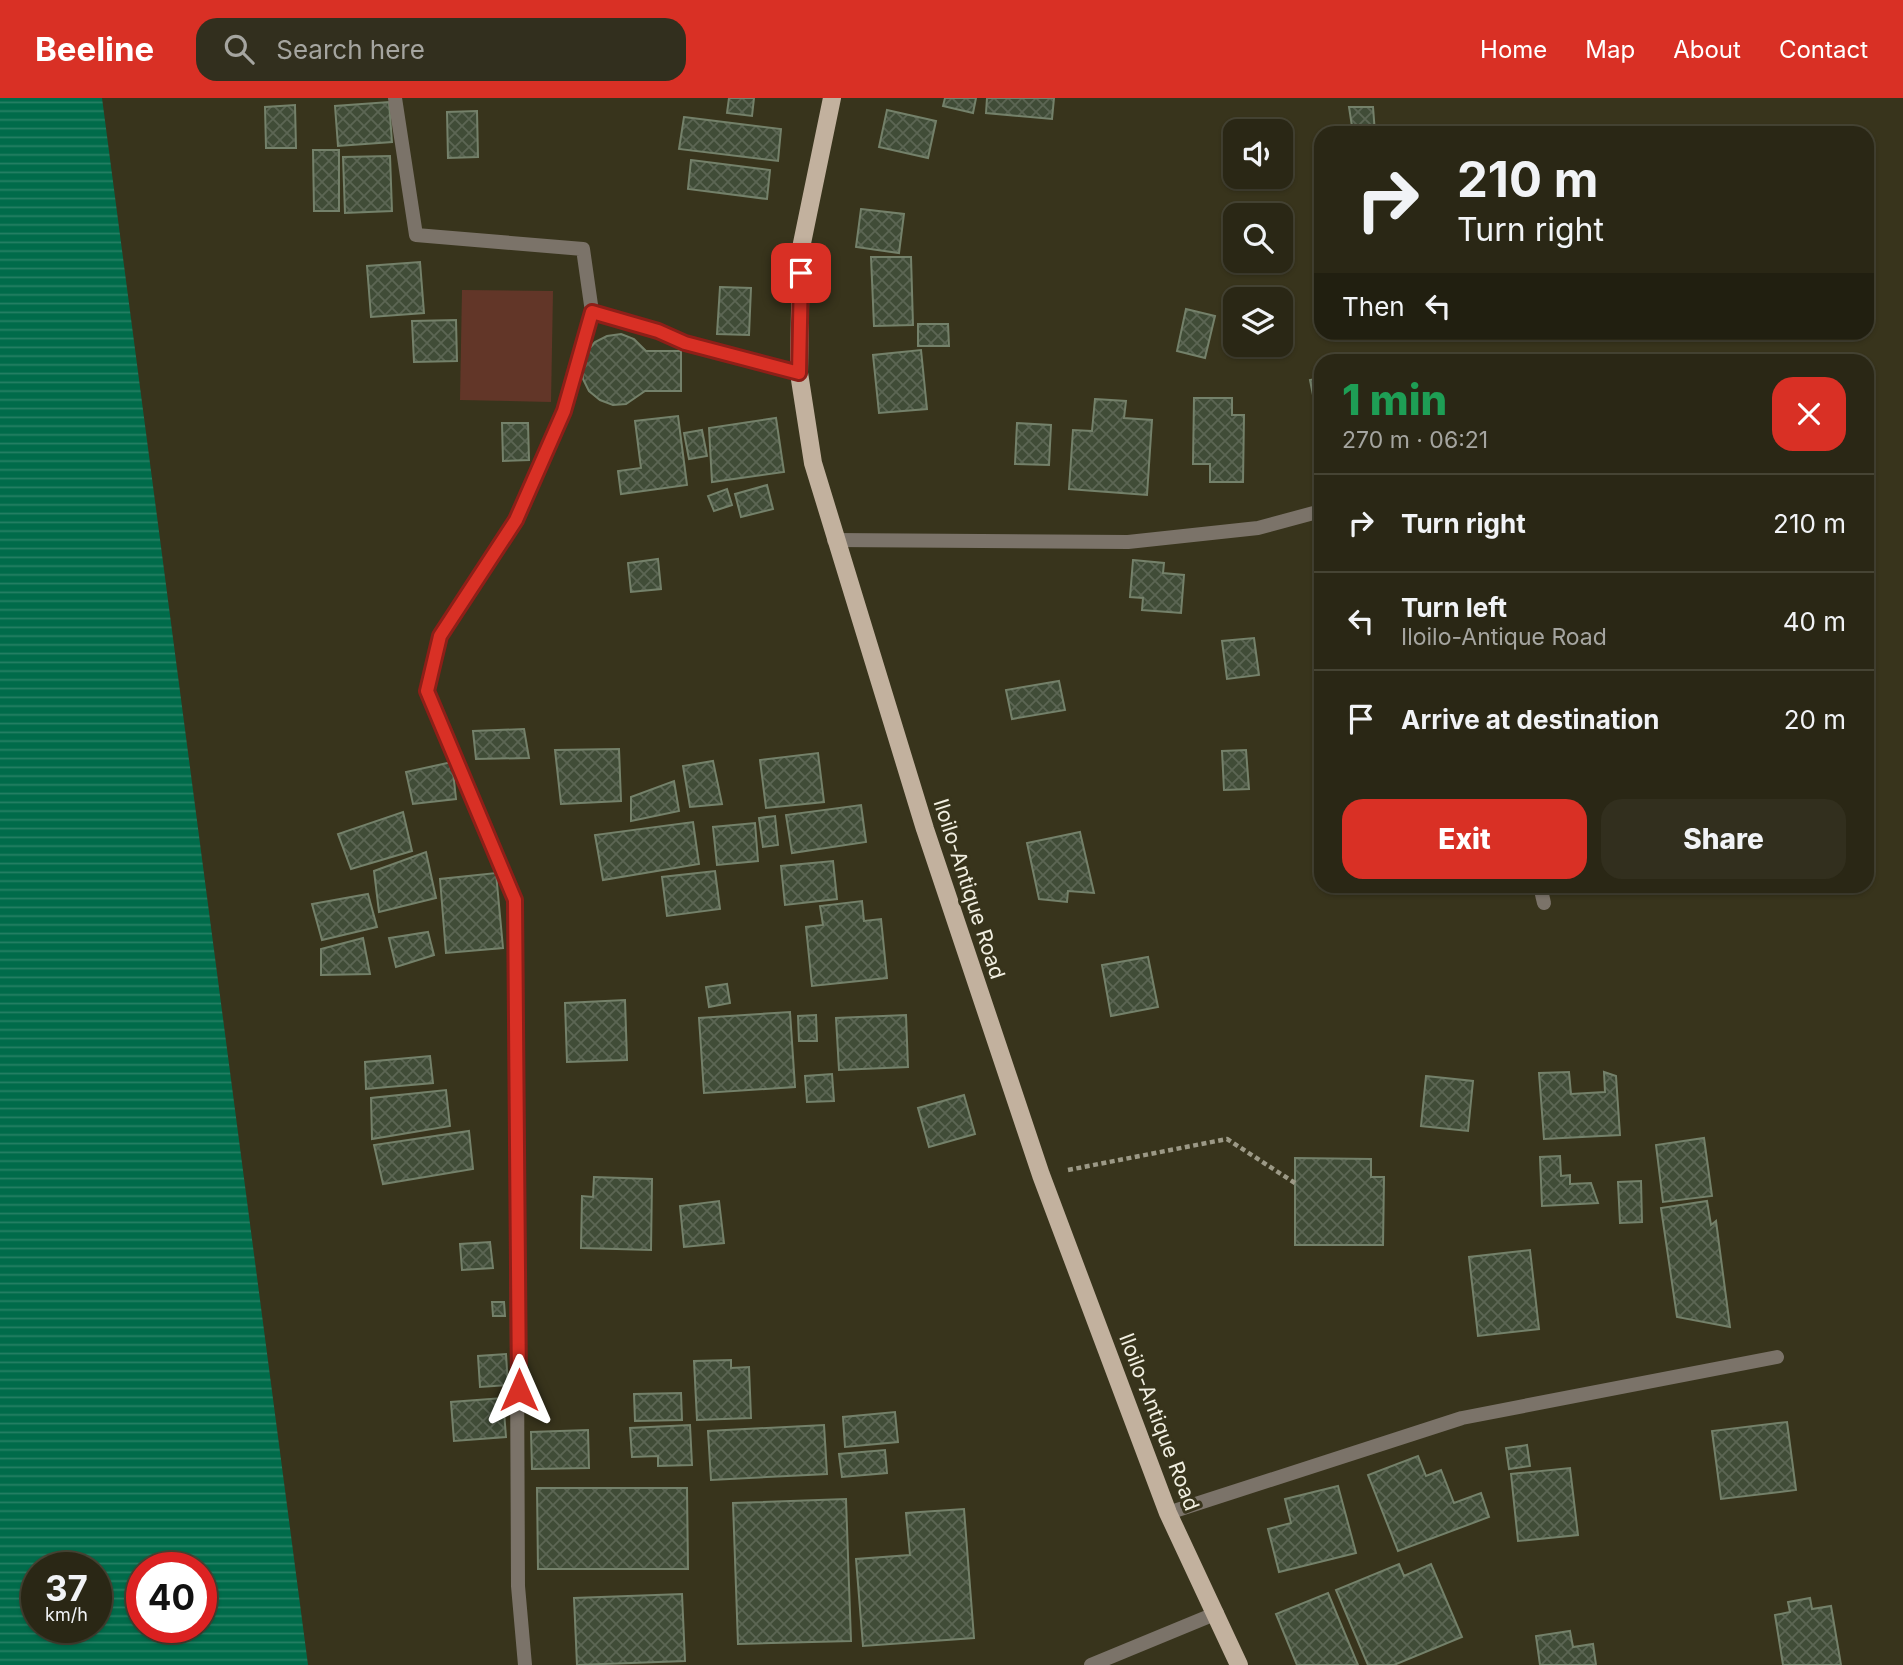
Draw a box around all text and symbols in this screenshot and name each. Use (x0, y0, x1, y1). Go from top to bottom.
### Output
search box (196, 18, 686, 81)
text: Beeline (35, 29, 154, 69)
icon: search (220, 30, 258, 68)
text: Search here (276, 34, 425, 65)
text: Home (1480, 35, 1547, 64)
text: Map (1585, 35, 1635, 64)
text: About (1673, 35, 1741, 64)
text: Contact (1779, 35, 1868, 64)
map controls (1223, 119, 1293, 357)
button: sound (1223, 119, 1293, 189)
text: 210 m (1457, 150, 1598, 209)
icon: right (1342, 154, 1433, 245)
button: search (1223, 203, 1293, 273)
text: Turn right (1457, 210, 1604, 249)
pin (771, 243, 831, 303)
icon: arrive (782, 254, 820, 292)
button: layers (1223, 287, 1293, 357)
icon: left (1419, 287, 1457, 325)
text: Then (1342, 291, 1405, 322)
text: 1 min (1342, 374, 1447, 425)
button: close (1772, 377, 1846, 451)
text: 270 m · 06:21 (1342, 426, 1488, 454)
icon: right (1342, 504, 1380, 542)
text: Turn right (1401, 508, 1526, 539)
text: 210 m (1773, 508, 1846, 539)
text: Turn left (1401, 592, 1507, 623)
icon: left (1342, 602, 1380, 640)
text: 40 m (1783, 606, 1846, 637)
text: Iloilo-Antique Road (1401, 623, 1607, 651)
icon: arrive (1342, 700, 1380, 738)
text: Arrive at destination (1401, 704, 1660, 735)
text: 20 m (1784, 704, 1846, 735)
street label: Iloilo-Antique Road (929, 796, 1010, 982)
button: Exit (1342, 799, 1587, 879)
button: Share (1601, 799, 1846, 879)
street label: Iloilo-Antique Road (1114, 1330, 1205, 1514)
position arrow (482, 1353, 556, 1427)
speed limit sign: 40 (126, 1552, 217, 1643)
text: 37 (45, 1567, 88, 1609)
text: km/h (45, 1604, 88, 1625)

